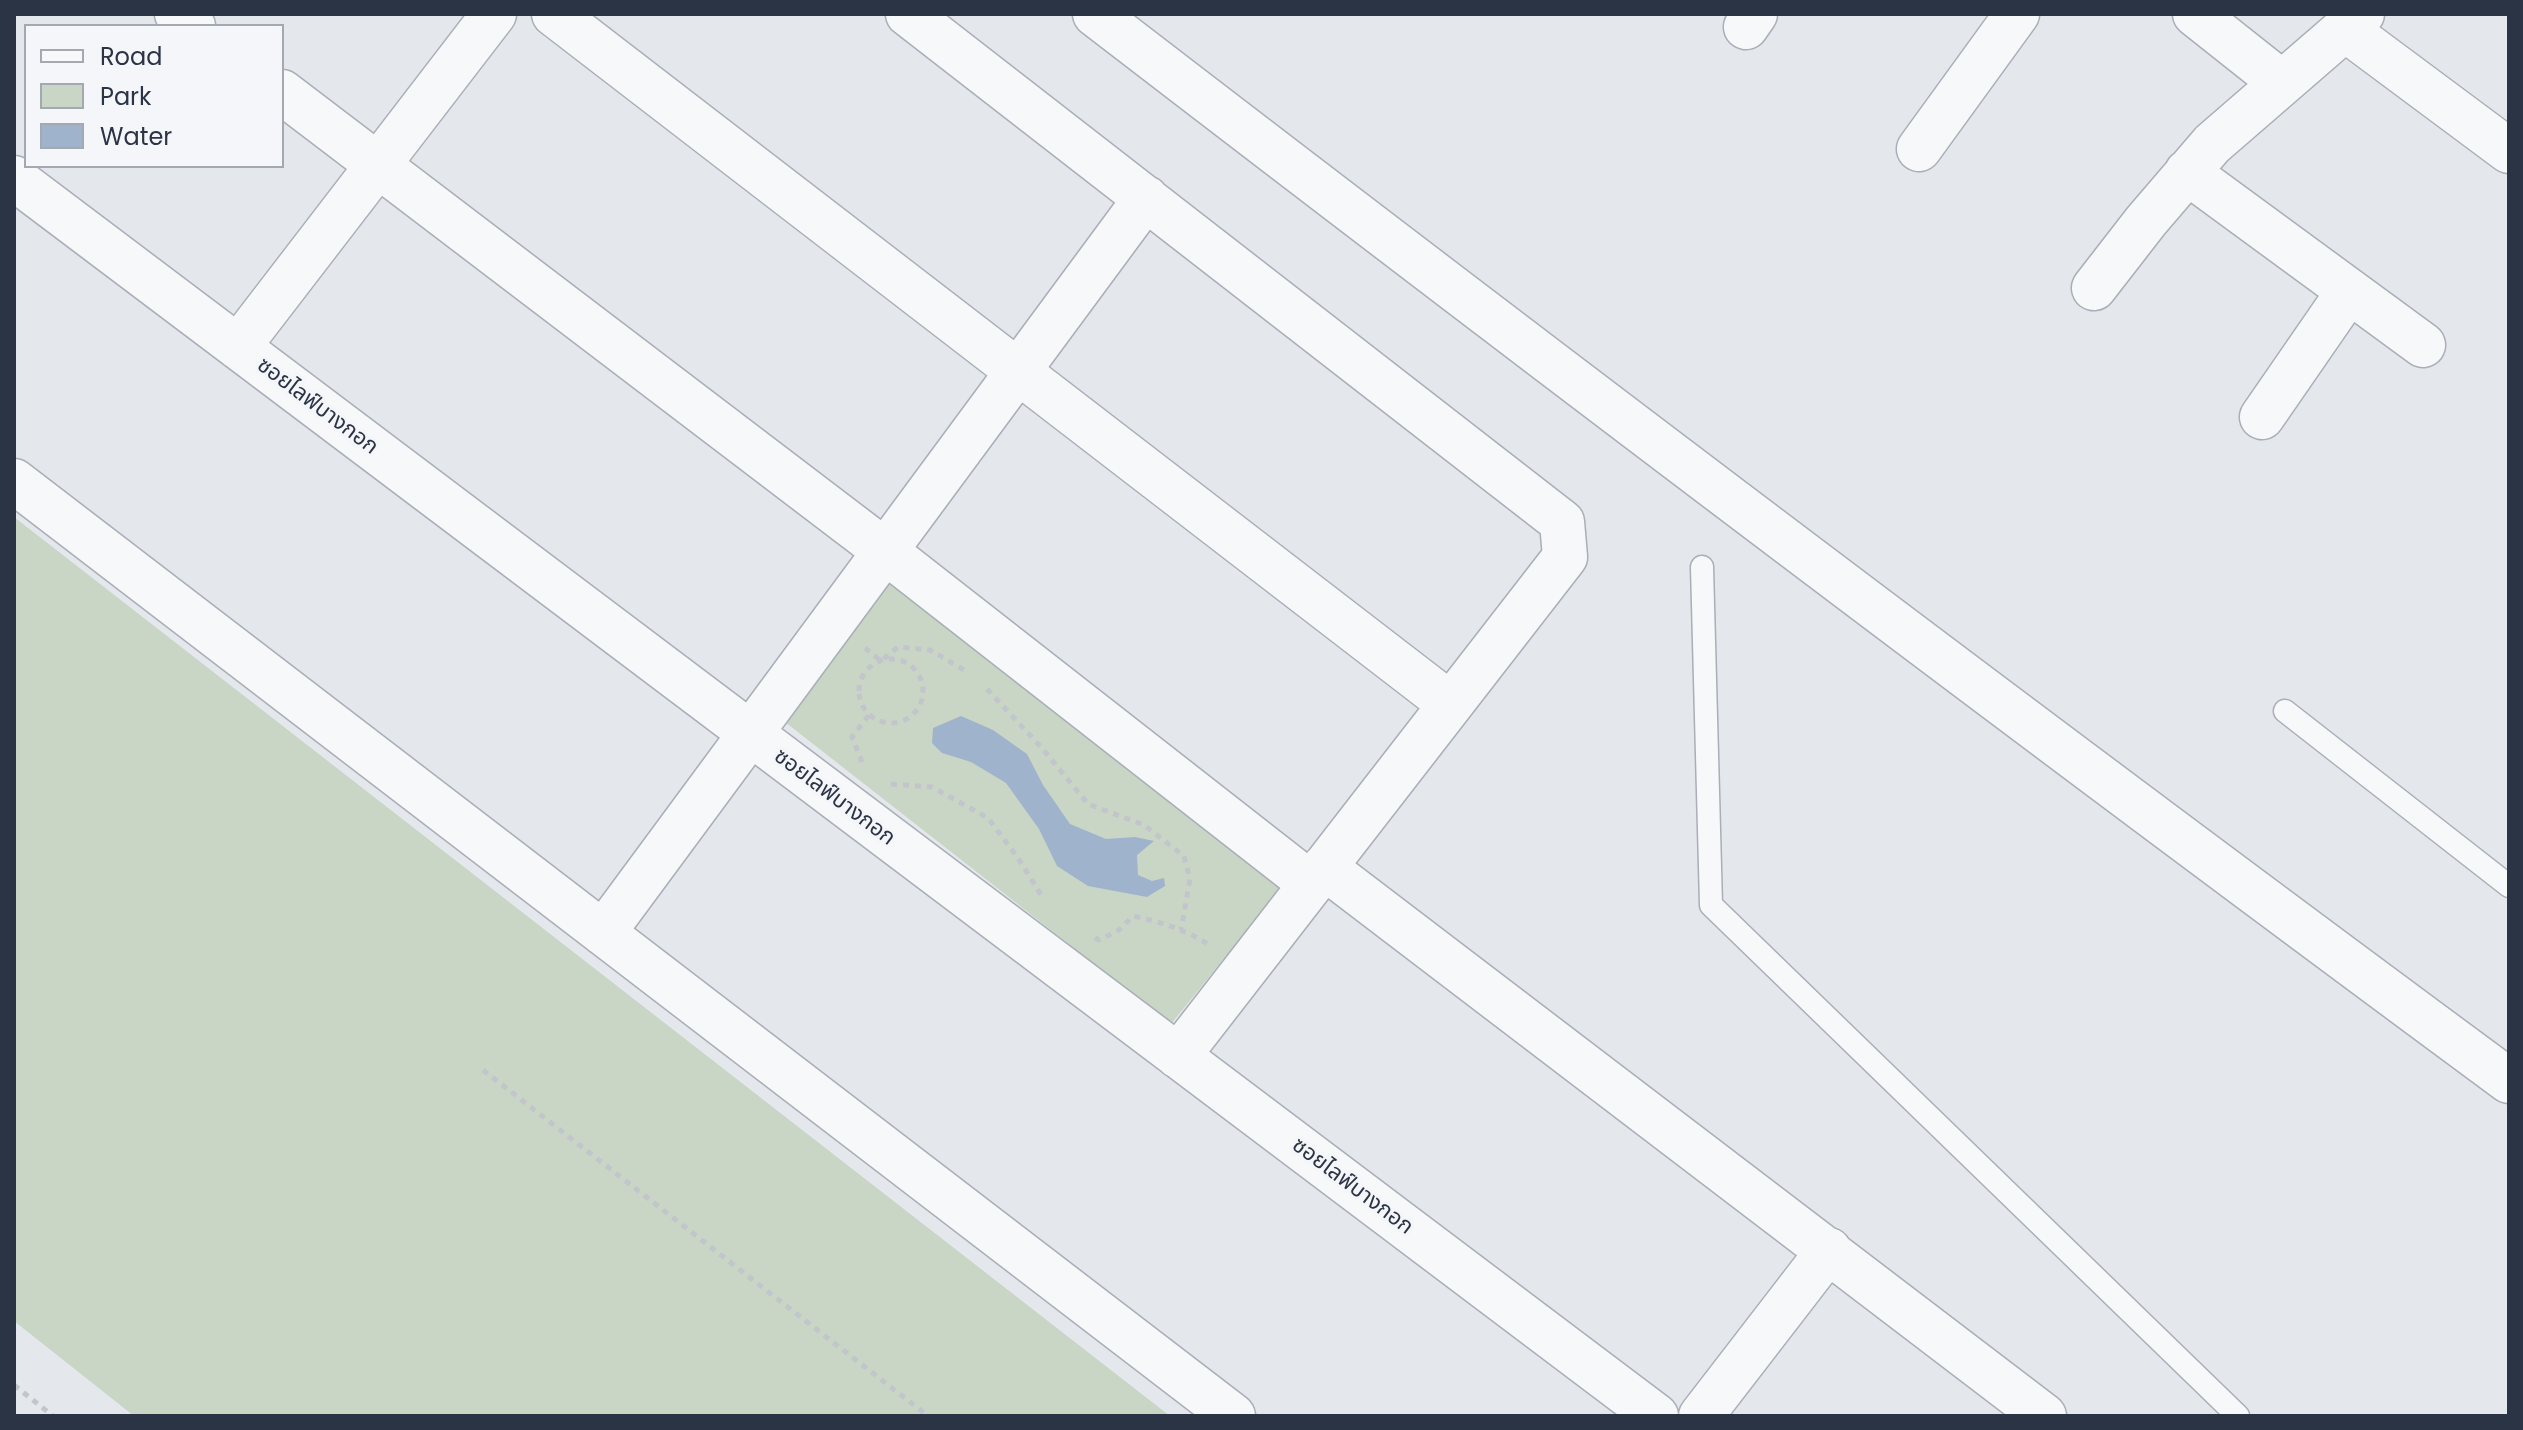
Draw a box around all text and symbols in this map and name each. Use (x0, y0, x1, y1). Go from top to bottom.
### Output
legend (24, 24, 284, 168)
text: Road (100, 40, 162, 73)
text: Park (100, 80, 151, 113)
text: Water (100, 120, 172, 153)
street label: ซอยไลฟ์บางกอก (251, 353, 383, 461)
street label: ซอยไลฟ์บางกอก (768, 744, 900, 852)
street label: ซอยไลฟ์บางกอก (1286, 1133, 1418, 1241)

